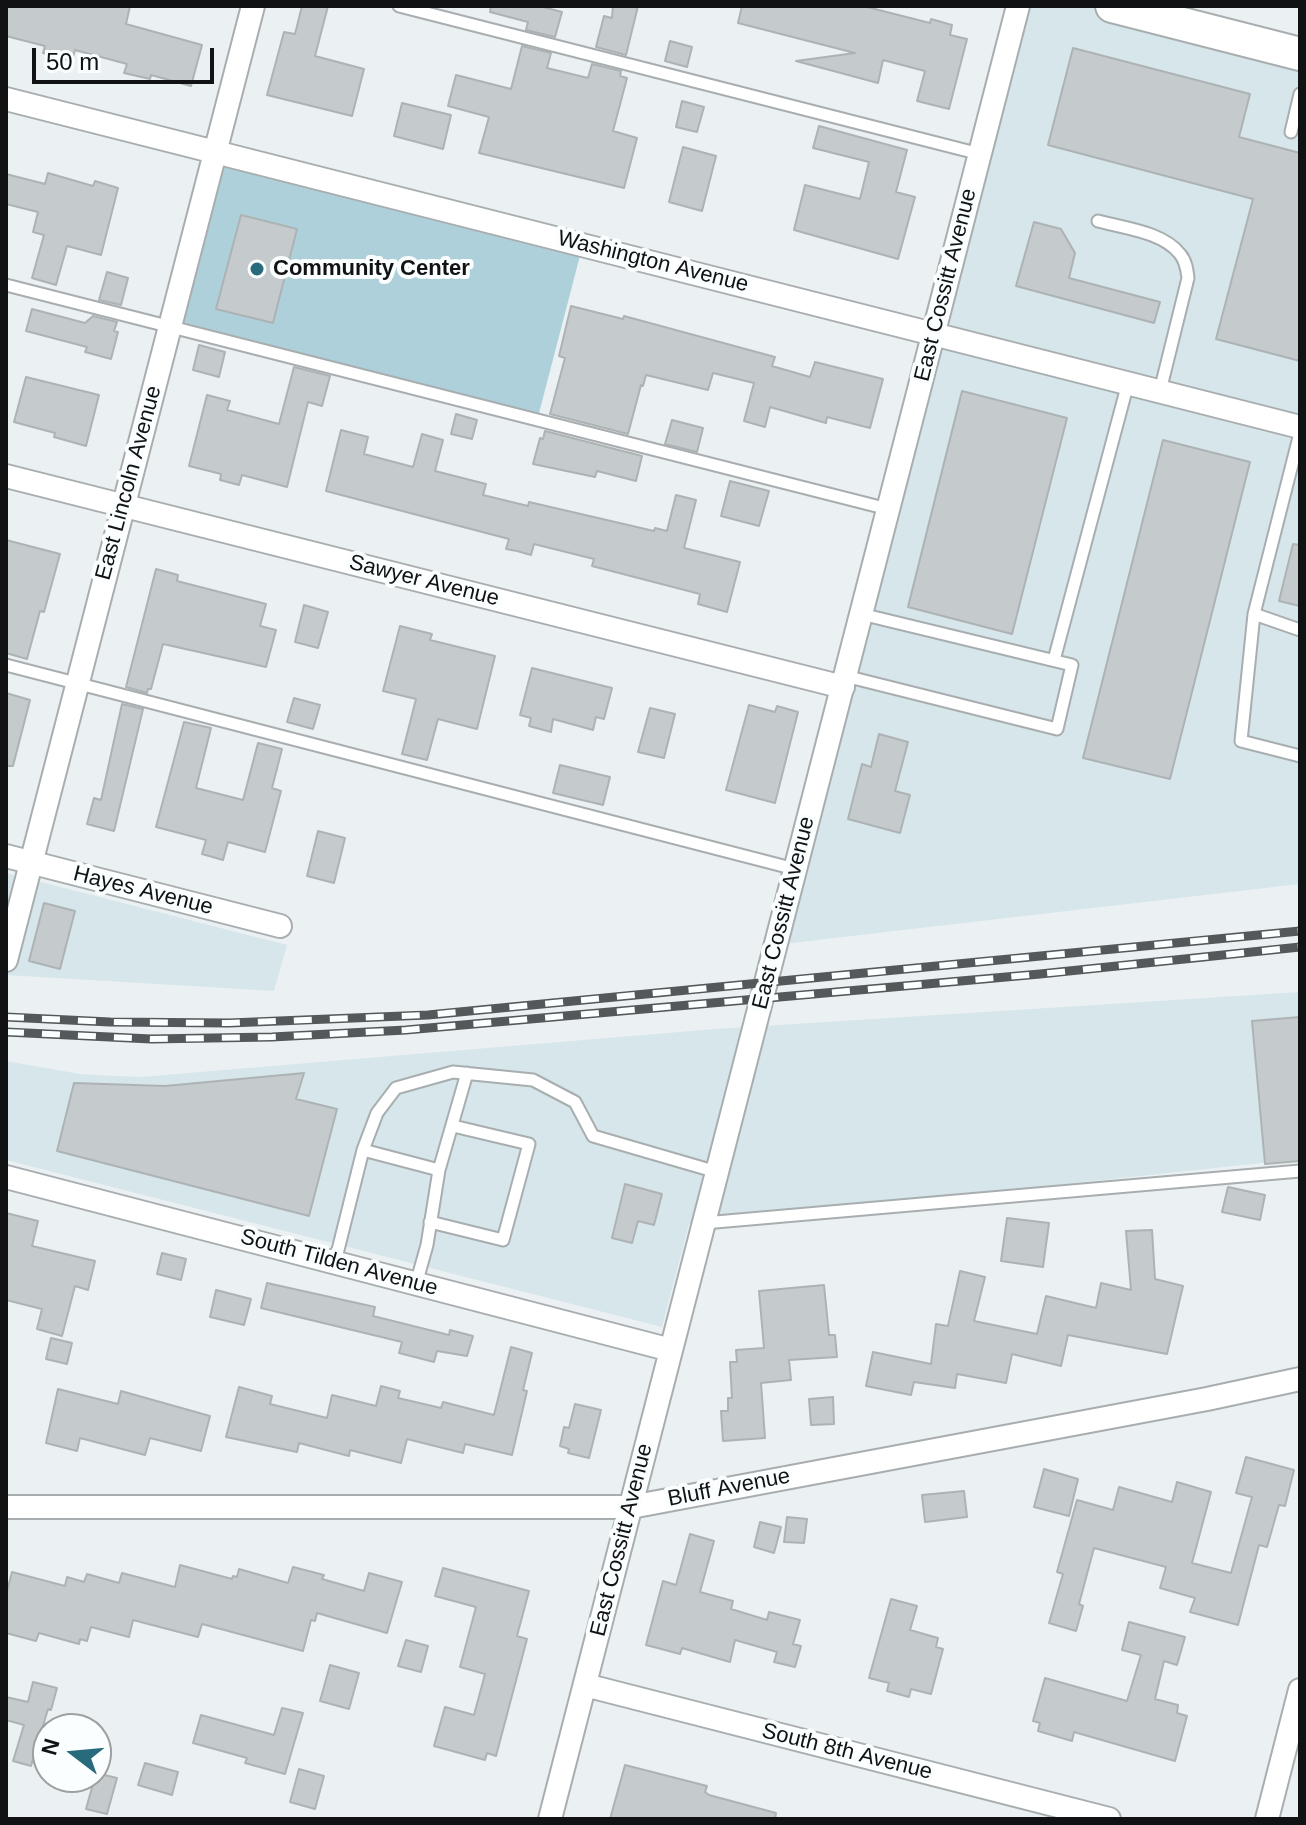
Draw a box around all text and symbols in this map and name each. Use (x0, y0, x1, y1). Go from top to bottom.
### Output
scale bar (36, 32, 218, 82)
text: 50 m (46, 48, 99, 75)
street label: East Cossitt Avenue (909, 186, 983, 384)
street label: Washington Avenue (555, 226, 751, 298)
place label: Community Center (273, 256, 470, 282)
marker: Community Center (248, 260, 266, 278)
street label: East Lincoln Avenue (90, 383, 168, 583)
street label: Sawyer Avenue (346, 550, 502, 612)
street label: East Cossitt Avenue (747, 814, 821, 1012)
street label: Hayes Avenue (71, 861, 215, 921)
street label: South Tilden Avenue (238, 1224, 440, 1302)
street label: East Cossitt Avenue (585, 1441, 659, 1639)
street label: Bluff Avenue (666, 1463, 792, 1513)
north arrow (32, 1713, 112, 1793)
street label: South 8th Avenue (759, 1718, 935, 1786)
text: N (36, 1736, 65, 1758)

